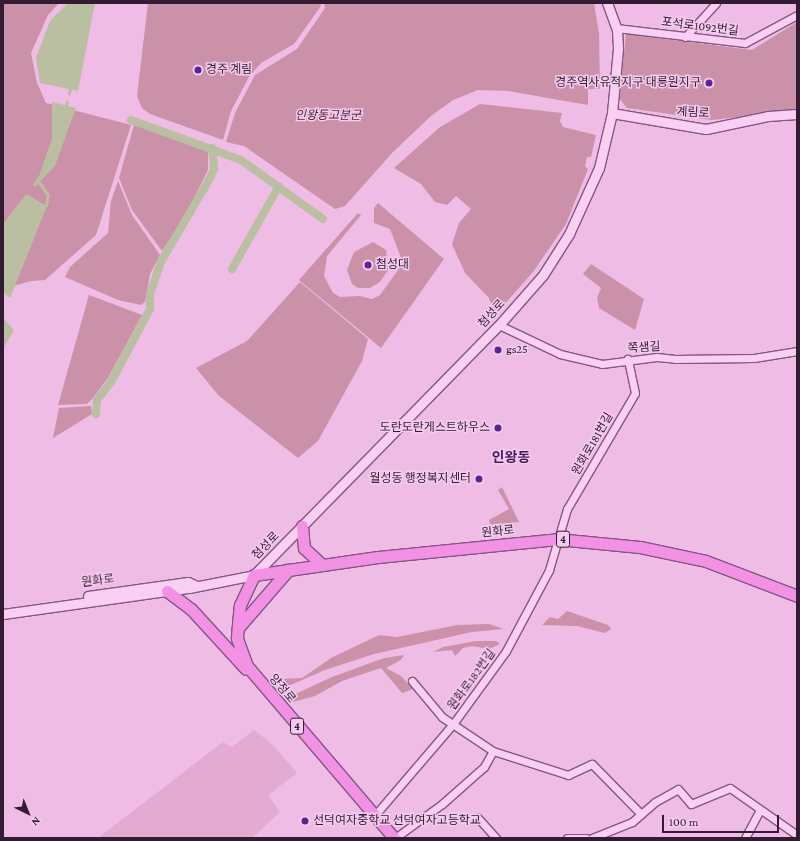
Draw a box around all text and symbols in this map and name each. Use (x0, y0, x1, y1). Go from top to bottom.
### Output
street label: 포석로1092번길 (661, 15, 739, 39)
place label: 경주 계림 (206, 63, 252, 77)
marker: 경주 계림 (193, 65, 203, 75)
place label: 경주역사유적지구 대릉원지구 (555, 76, 701, 90)
marker: 경주역사유적지구 대릉원지구 (704, 78, 714, 88)
street label: 계림로 (676, 105, 710, 121)
park label: 인왕동고분군 (295, 109, 361, 123)
place label: 첨성대 (376, 258, 409, 272)
marker: 첨성대 (363, 260, 373, 270)
street label: 첨성로 (476, 297, 508, 331)
street label: 쪽샘길 (627, 340, 661, 356)
place label: gs25 (506, 343, 528, 357)
marker: gs25 (493, 345, 503, 355)
street label: 원화로181번길 (569, 410, 617, 478)
place label: 도란도란게스트하우스 (380, 421, 490, 435)
marker: 도란도란게스트하우스 (493, 423, 503, 433)
district label: 인왕동 (492, 449, 530, 465)
place label: 월성동 행정복지센터 (369, 472, 471, 486)
marker: 월성동 행정복지센터 (474, 474, 484, 484)
street label: 원화로 (481, 523, 515, 541)
street label: 첨성로 (249, 529, 283, 563)
road number: 4 (556, 530, 570, 548)
street label: 원화로 (81, 572, 115, 590)
street label: 원화로182번길 (445, 647, 499, 713)
street label: 양정로 (266, 672, 298, 706)
road number: 4 (290, 717, 304, 735)
north arrow (8, 793, 48, 833)
scale bar (664, 807, 781, 833)
place label: 선덕여자중학교 선덕여자고등학교 (313, 814, 481, 828)
text: N (29, 815, 43, 829)
text: 100 m (669, 815, 698, 829)
marker: 선덕여자중학교 선덕여자고등학교 (300, 816, 310, 826)

